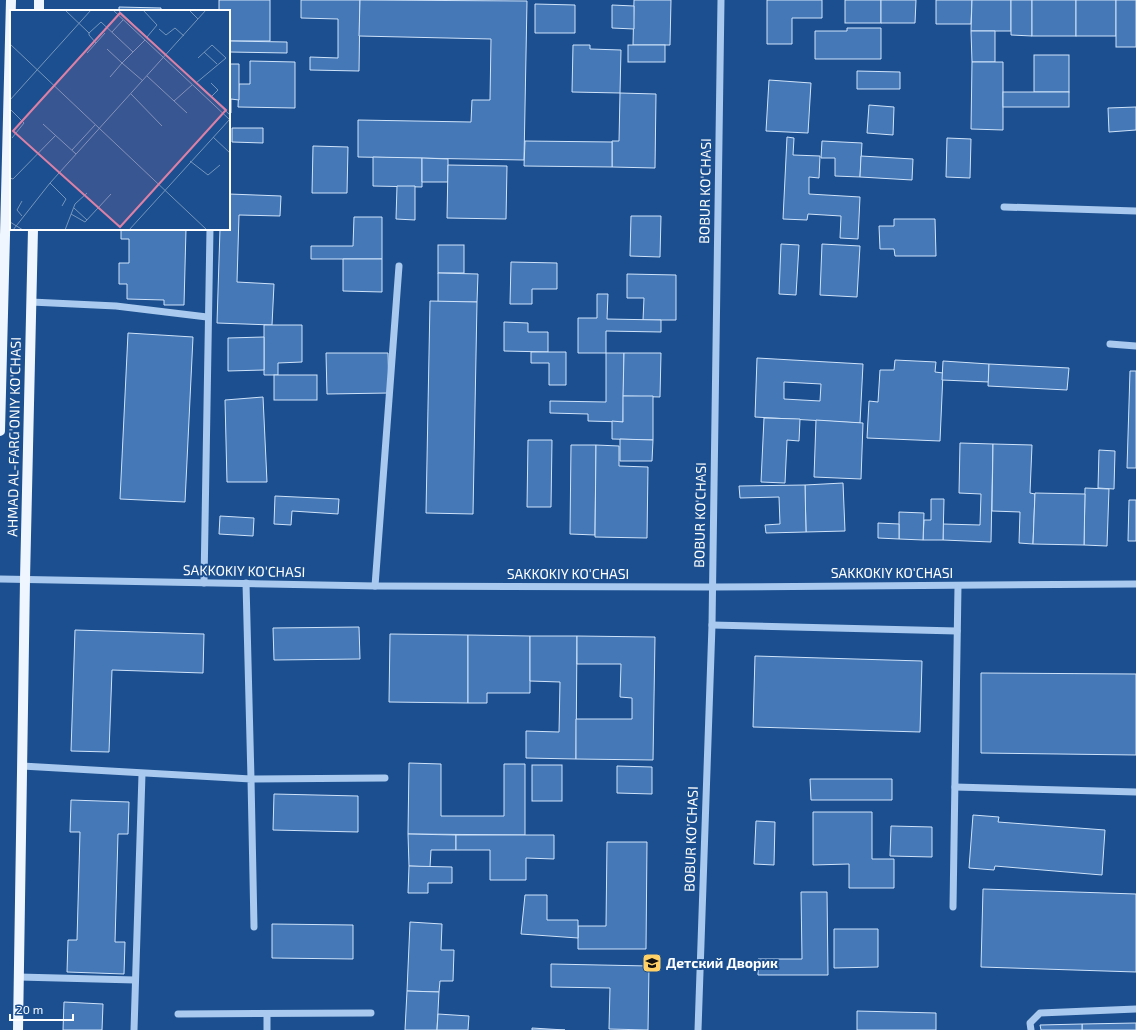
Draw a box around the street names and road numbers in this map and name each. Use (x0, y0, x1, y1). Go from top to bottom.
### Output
street label: BOBUR KO'CHASI (695, 138, 714, 244)
street label: AHMAD AL-FARG'ONIY KO'CHASI (3, 337, 24, 537)
street label: BOBUR KO'CHASI (690, 462, 709, 568)
street label: SAKKOKIY KO'CHASI (183, 561, 305, 580)
street label: SAKKOKIY KO'CHASI (831, 564, 953, 581)
street label: SAKKOKIY KO'CHASI (507, 565, 629, 582)
street label: BOBUR KO'CHASI (680, 786, 701, 892)

